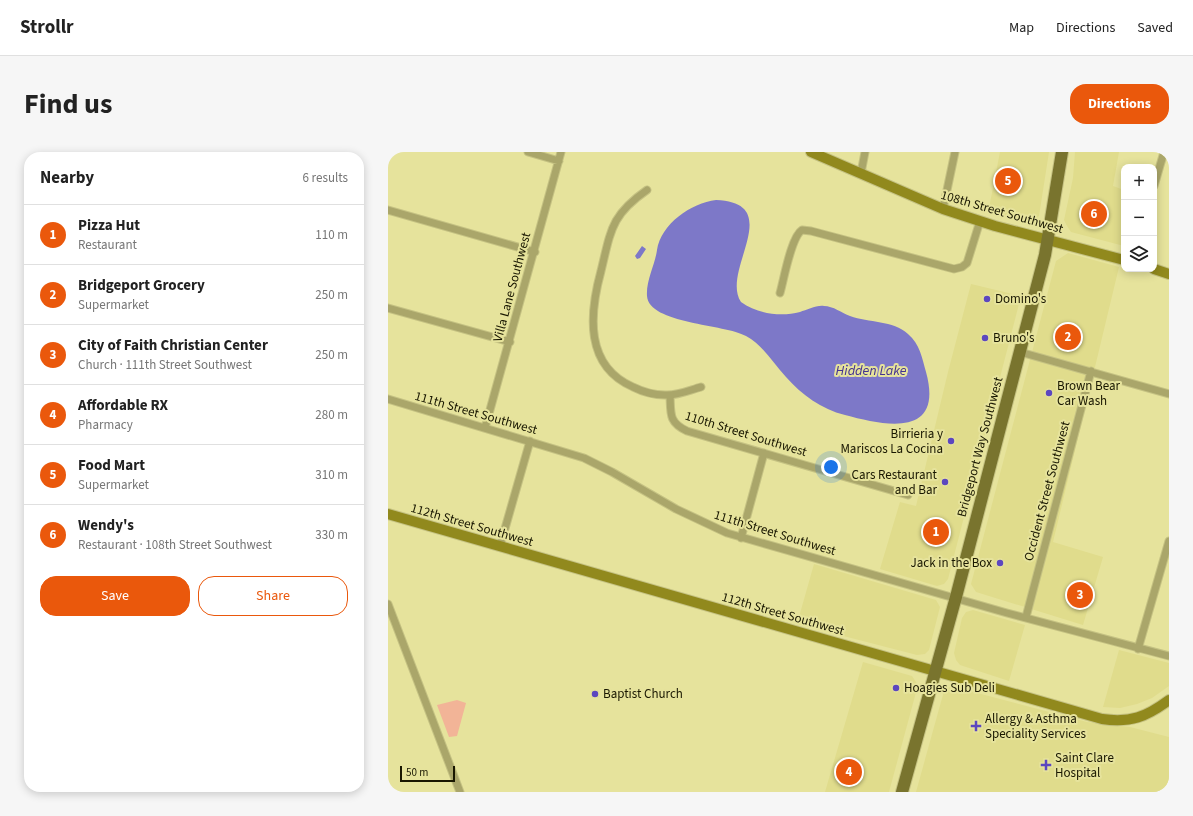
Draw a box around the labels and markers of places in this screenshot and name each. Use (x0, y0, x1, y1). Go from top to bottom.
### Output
pin: 5 (995, 166, 1021, 196)
pin: 6 (1081, 199, 1107, 229)
place label: Domino's (995, 290, 1047, 308)
marker: Domino's (982, 294, 992, 304)
pin: 2 (1055, 322, 1081, 352)
place label: Bruno's (993, 329, 1035, 347)
marker: Bruno's (980, 333, 990, 343)
place label: Brown Bear Car Wash (1057, 377, 1121, 410)
marker: Brown Bear Car Wash (1044, 388, 1054, 398)
place label: Birrieria y Mariscos La Cocina (840, 425, 943, 458)
marker: Birrieria y Mariscos La Cocina (946, 436, 956, 446)
place label: Cars Restaurant and Bar (852, 466, 938, 499)
marker: Cars Restaurant and Bar (940, 477, 950, 487)
pin: 1 (923, 517, 949, 547)
place label: Jack in the Box (911, 554, 992, 572)
marker: Jack in the Box (995, 558, 1005, 568)
pin: 3 (1067, 580, 1093, 610)
place label: Hoagies Sub Deli (904, 679, 995, 697)
marker: Hoagies Sub Deli (891, 683, 901, 693)
place label: Baptist Church (603, 685, 683, 703)
marker: Baptist Church (590, 689, 600, 699)
place label: Allergy & Asthma Speciality Services (985, 710, 1086, 743)
marker: Allergy & Asthma Speciality Services (970, 720, 982, 732)
place label: Saint Clare Hospital (1055, 749, 1114, 782)
pin: 4 (836, 757, 862, 787)
marker: Saint Clare Hospital (1040, 759, 1052, 771)

